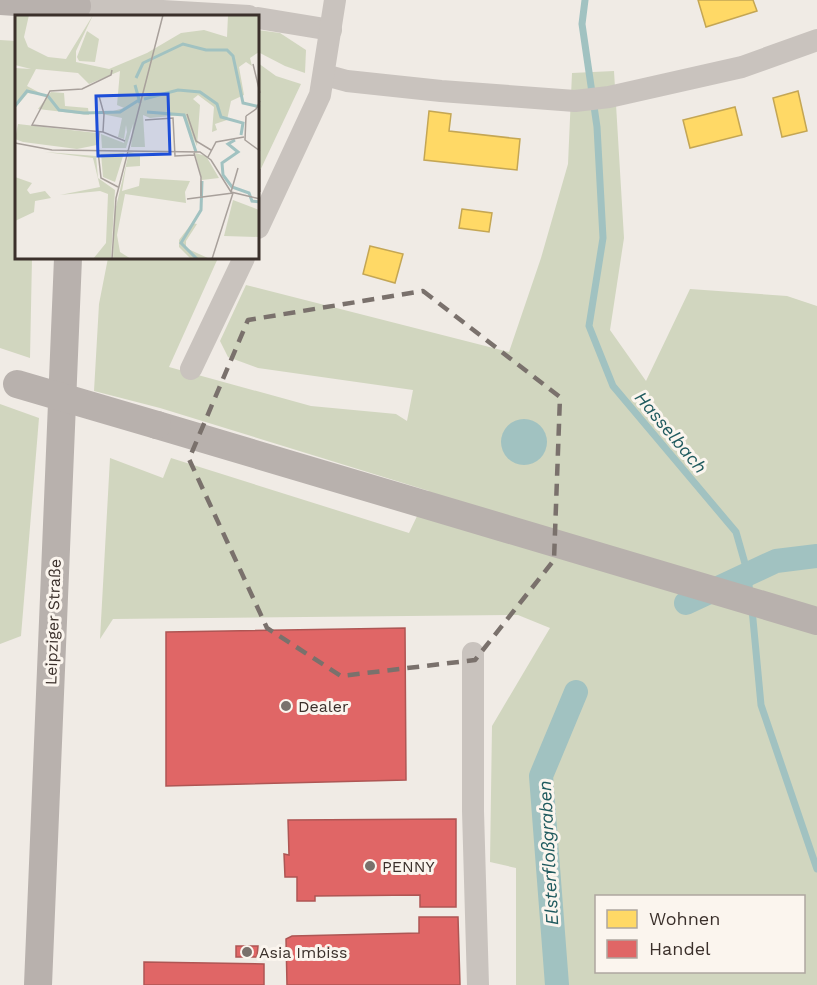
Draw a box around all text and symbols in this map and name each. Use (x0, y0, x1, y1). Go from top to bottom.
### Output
inset map (15, 15, 260, 260)
water label: Hasselbach (631, 387, 711, 477)
street label: Leipziger Straße (41, 559, 65, 685)
place label: Dealer (298, 697, 349, 716)
marker: Dealer (279, 699, 293, 713)
water label: Elsterfloßgraben (534, 780, 562, 926)
place label: PENNY (382, 857, 435, 876)
marker: PENNY (363, 859, 377, 873)
legend (595, 895, 805, 973)
text: Wohnen (649, 908, 720, 929)
text: Handel (649, 938, 711, 959)
place label: Asia Imbiss (259, 943, 347, 962)
marker: Asia Imbiss (240, 945, 254, 959)

